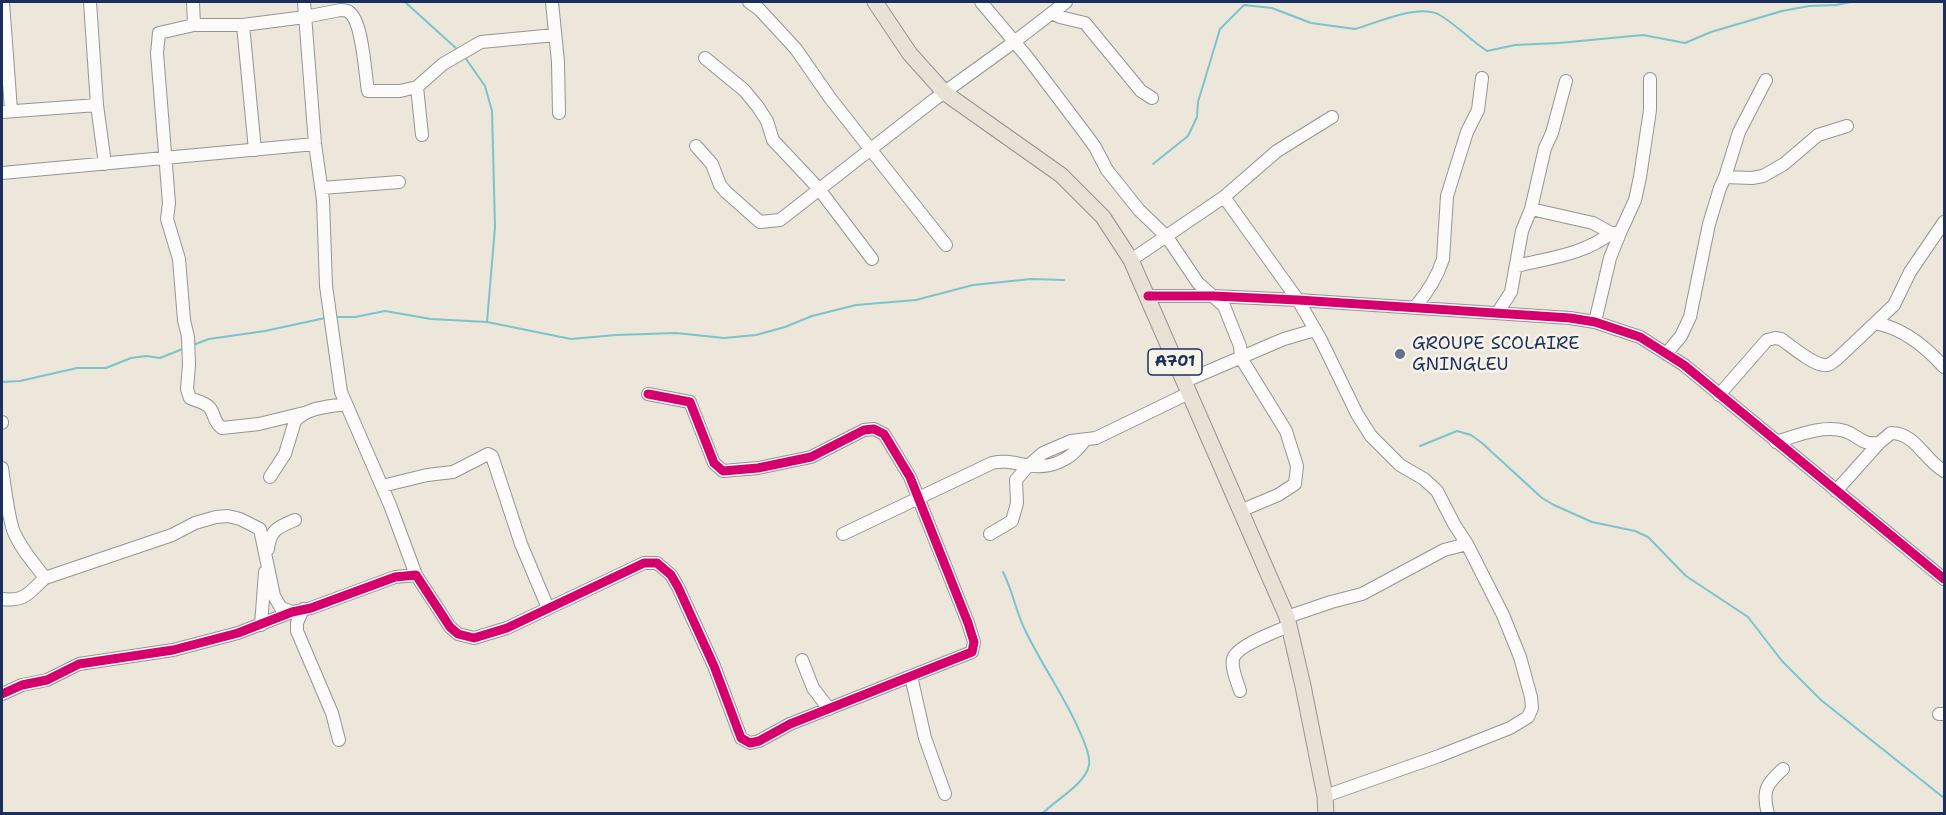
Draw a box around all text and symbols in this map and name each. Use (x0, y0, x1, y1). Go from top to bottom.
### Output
place label: GROUPE SCOLAIRE GNINGLEU (1412, 333, 1580, 376)
marker: GROUPE SCOLAIRE GNINGLEU (1393, 347, 1407, 361)
road number: A701 (1148, 349, 1202, 375)

